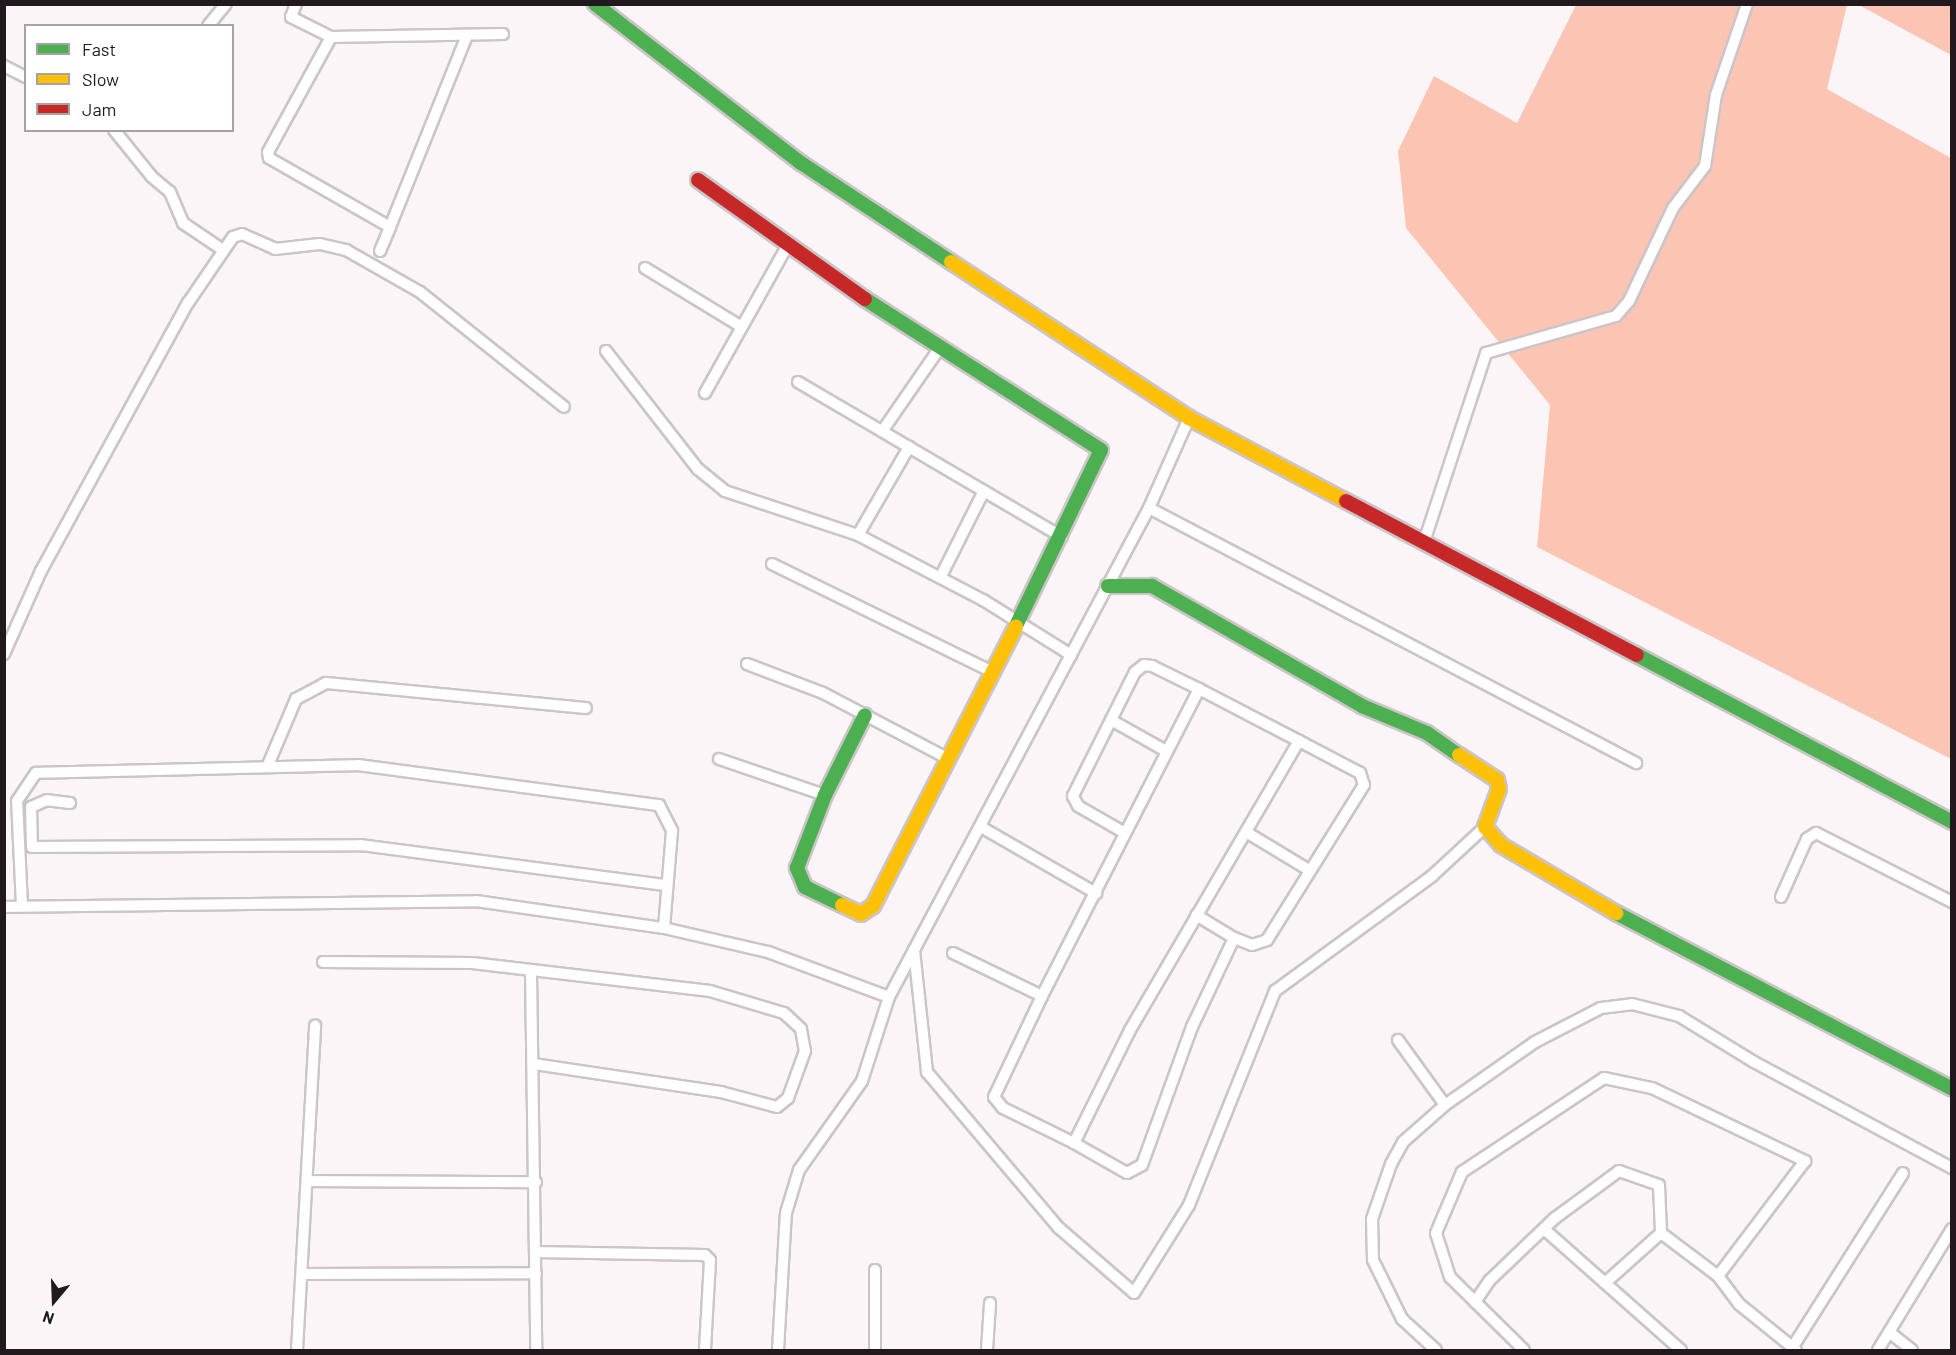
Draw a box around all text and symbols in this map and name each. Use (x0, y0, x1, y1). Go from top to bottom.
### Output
legend (24, 24, 234, 132)
text: Fast (82, 38, 116, 60)
text: Slow (82, 68, 119, 90)
text: Jam (82, 98, 116, 120)
north arrow (24, 1271, 84, 1331)
text: N (40, 1308, 56, 1329)

